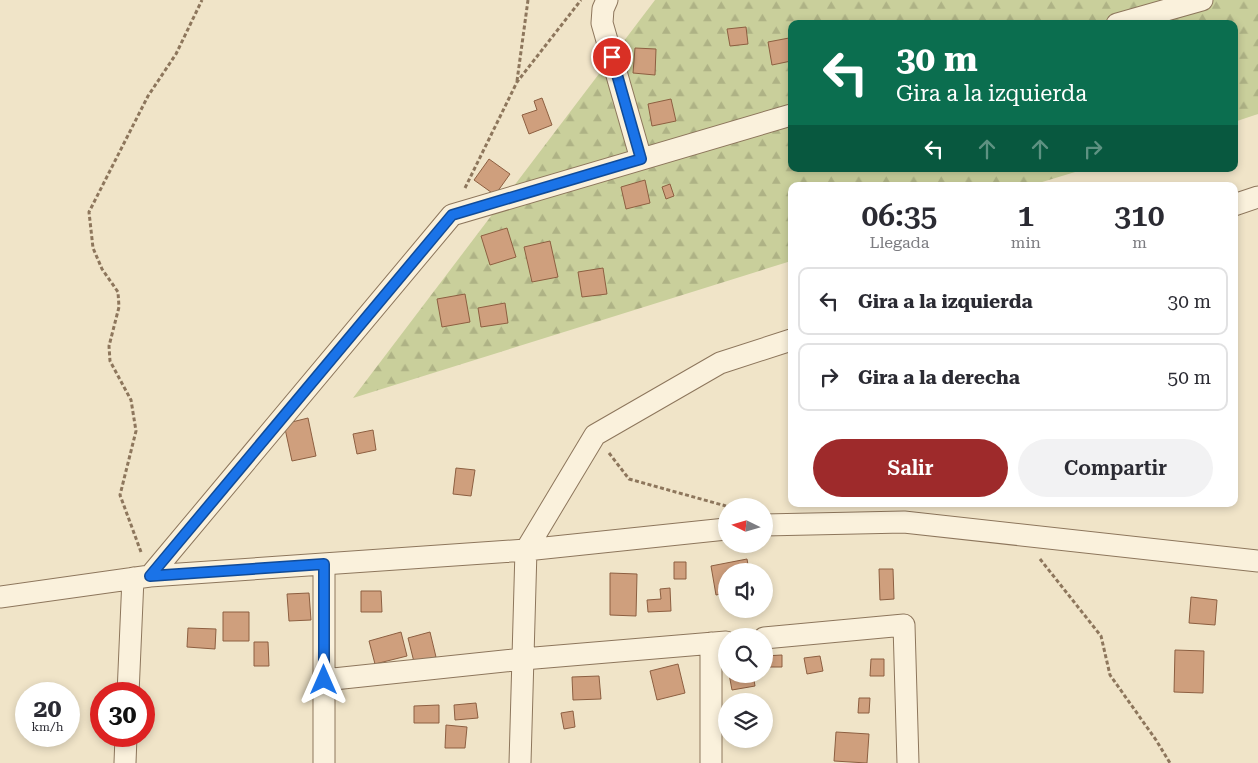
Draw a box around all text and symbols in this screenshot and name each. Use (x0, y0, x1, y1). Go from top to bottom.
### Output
pin (591, 36, 633, 78)
text: 30 m (896, 39, 978, 80)
icon: left (813, 40, 878, 105)
icon: arrive (598, 43, 626, 71)
text: Gira a la izquierda (896, 81, 1087, 106)
icon: left (920, 135, 948, 163)
icon: ahead (973, 135, 1001, 163)
icon: ahead (1026, 135, 1054, 163)
icon: right (1079, 135, 1107, 163)
text: 06:35 (861, 198, 937, 233)
text: 1 (1017, 198, 1034, 233)
text: 310 (1114, 198, 1165, 233)
text: Llegada (869, 233, 929, 252)
text: min (1011, 233, 1041, 252)
text: m (1132, 233, 1147, 252)
icon: left (815, 287, 843, 315)
text: Gira a la izquierda (858, 290, 1033, 313)
text: 30 m (1168, 290, 1211, 313)
icon: right (815, 363, 843, 391)
text: Gira a la derecha (858, 366, 1020, 389)
text: 50 m (1168, 366, 1211, 389)
button: Salir (813, 439, 1008, 497)
button: Compartir (1018, 439, 1213, 497)
north arrow (718, 498, 772, 552)
map controls (718, 498, 773, 748)
button: sound (718, 563, 773, 618)
button: search (718, 628, 773, 683)
position arrow (297, 653, 349, 705)
speed limit sign: 30 (90, 682, 155, 747)
button: layers (718, 693, 773, 748)
text: 20 (33, 694, 62, 723)
text: km/h (31, 720, 64, 734)

